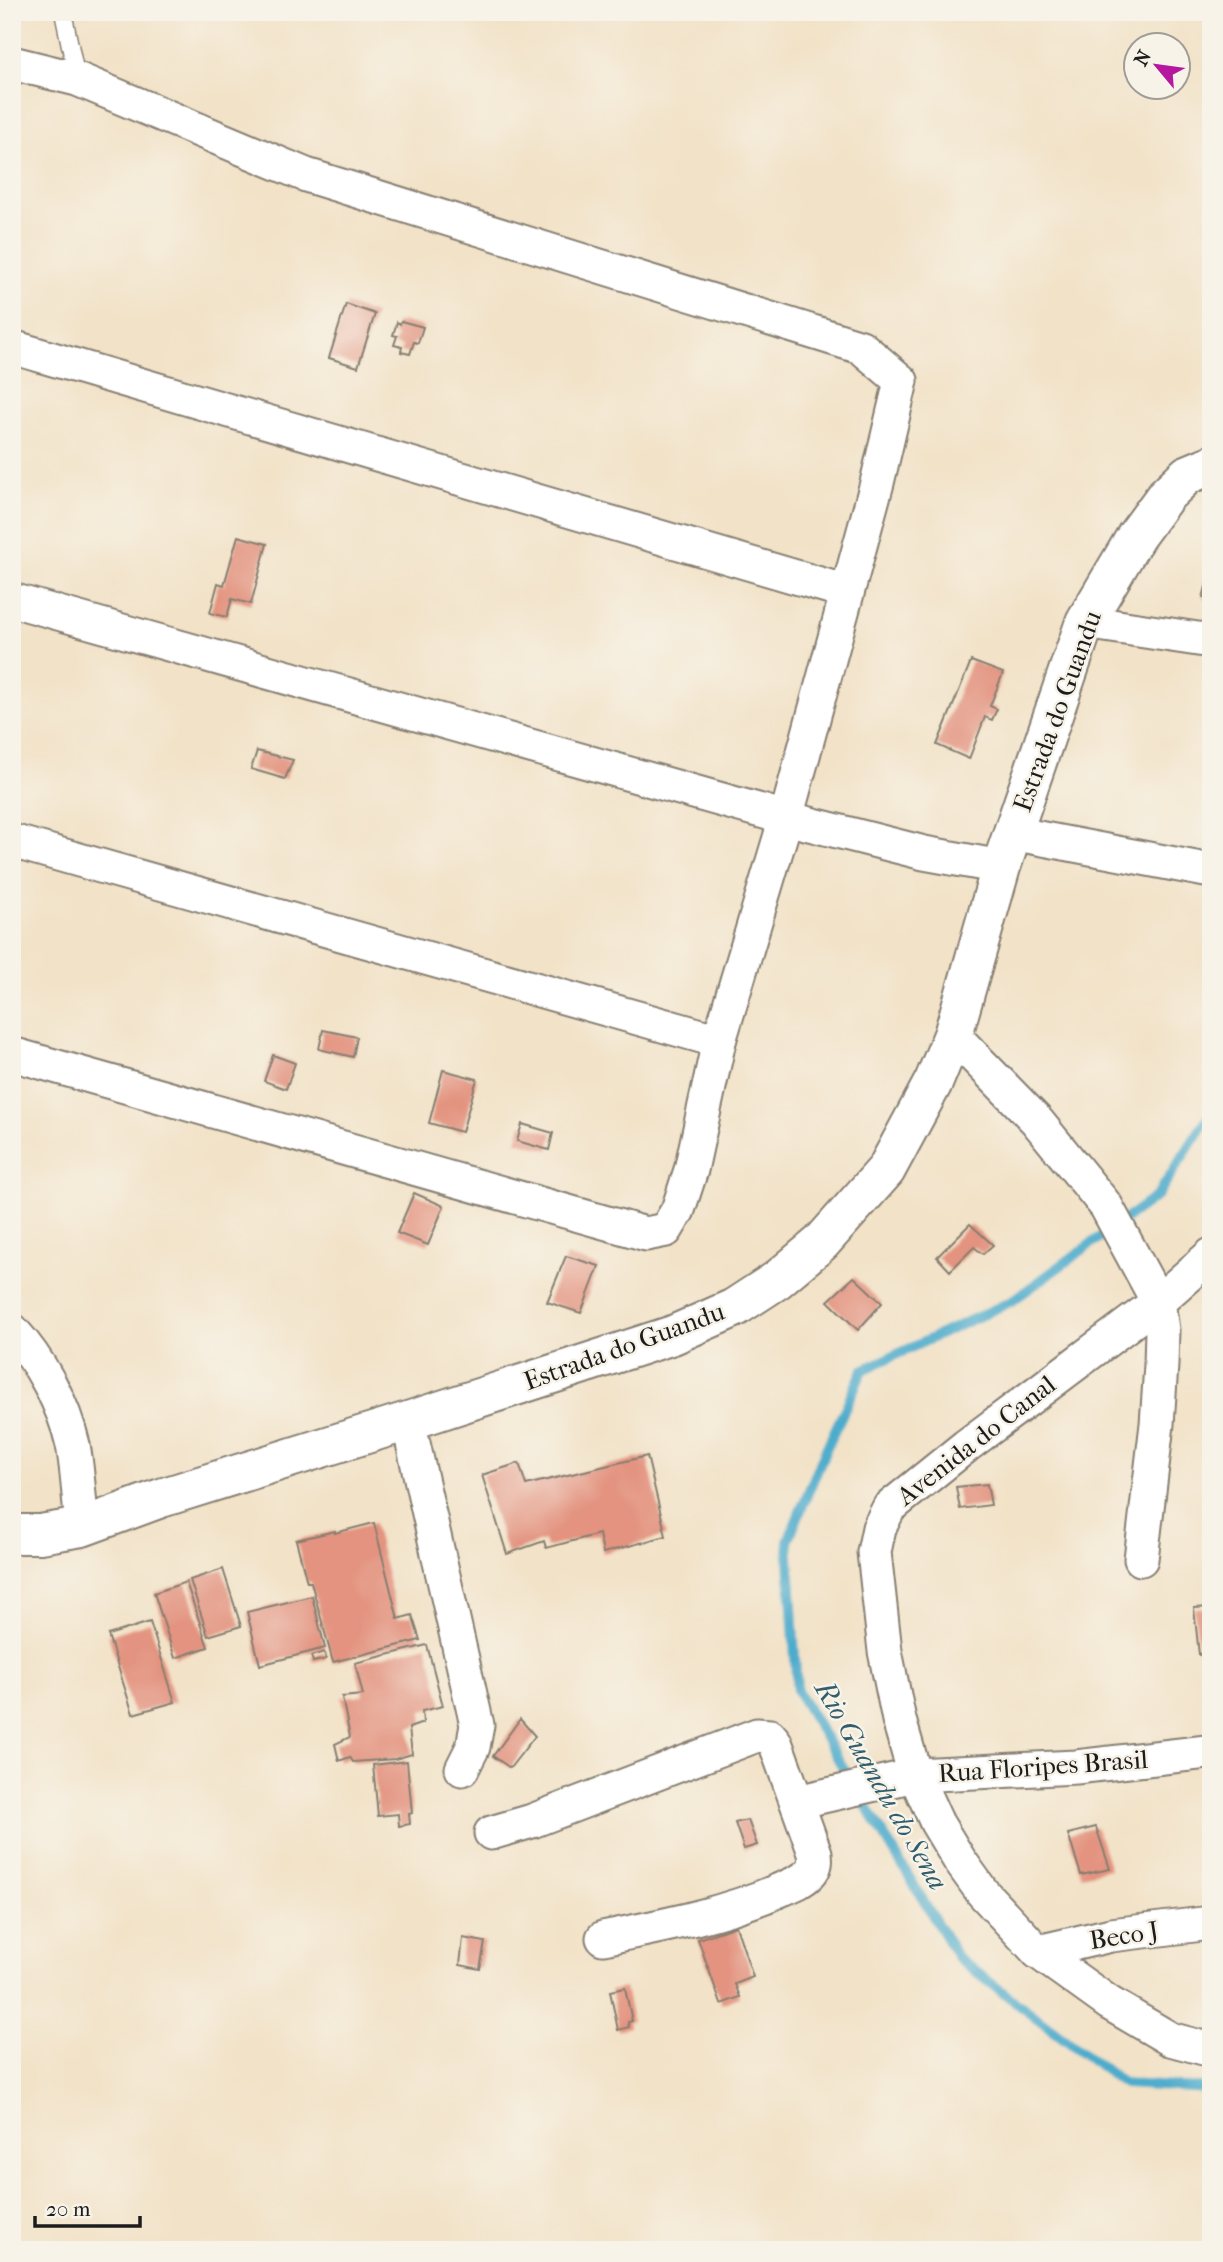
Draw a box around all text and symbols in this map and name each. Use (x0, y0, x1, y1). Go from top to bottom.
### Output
north arrow (1122, 32, 1192, 102)
text: N (1130, 46, 1156, 70)
street label: Estrada do Guandu (1007, 606, 1108, 816)
street label: Estrada do Guandu (520, 1296, 729, 1397)
street label: Avenida do Canal (890, 1369, 1062, 1513)
water label: Rio Guandu do Sena (807, 1673, 955, 1896)
street label: Rua Floripes Brasil (937, 1744, 1149, 1789)
street label: Beco J (1087, 1915, 1161, 1956)
scale bar (35, 2185, 140, 2229)
text: 20 m (46, 2197, 91, 2221)

